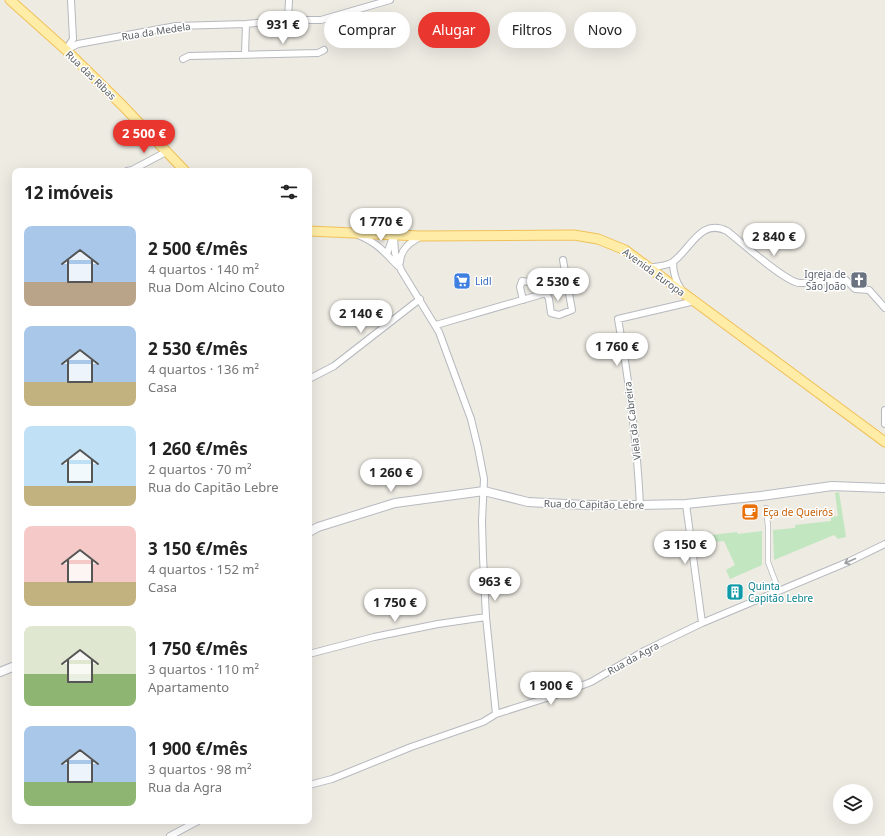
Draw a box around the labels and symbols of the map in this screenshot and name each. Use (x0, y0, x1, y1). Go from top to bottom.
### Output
pin: 931 € (255, 11, 311, 45)
street label: Rua da Medela (120, 19, 192, 43)
street label: Rua das Ribas (63, 47, 119, 103)
pin: 2 500 € (107, 120, 181, 154)
pin: 1 770 € (344, 208, 418, 242)
pin: 2 840 € (737, 223, 811, 257)
street label: Avenida Europa (620, 245, 688, 299)
place label: Igreja de São João (804, 267, 846, 293)
pin: 2 530 € (521, 268, 595, 302)
church icon: Igreja de São João (849, 270, 869, 290)
supermarket icon: Lidl (452, 271, 472, 291)
place label: Lidl (475, 274, 492, 288)
pin: 2 140 € (324, 300, 398, 334)
pin: 1 760 € (580, 333, 654, 367)
street label: Viela da Cabreira (620, 381, 644, 461)
pin: 1 260 € (354, 459, 428, 493)
street label: Rua do Capitão Lebre (544, 496, 645, 512)
cafe icon: Eça de Queirós (740, 502, 760, 522)
place label: Eça de Queirós (763, 505, 833, 519)
pin: 3 150 € (648, 531, 722, 565)
one-way arrow (844, 558, 856, 565)
pin: 963 € (467, 568, 523, 602)
place label: Quinta Capitão Lebre (748, 579, 813, 605)
building icon: Quinta Capitão Lebre (725, 582, 745, 602)
pin: 1 750 € (358, 589, 432, 623)
street label: Rua da Agra (605, 638, 661, 678)
pin: 1 900 € (514, 672, 588, 706)

